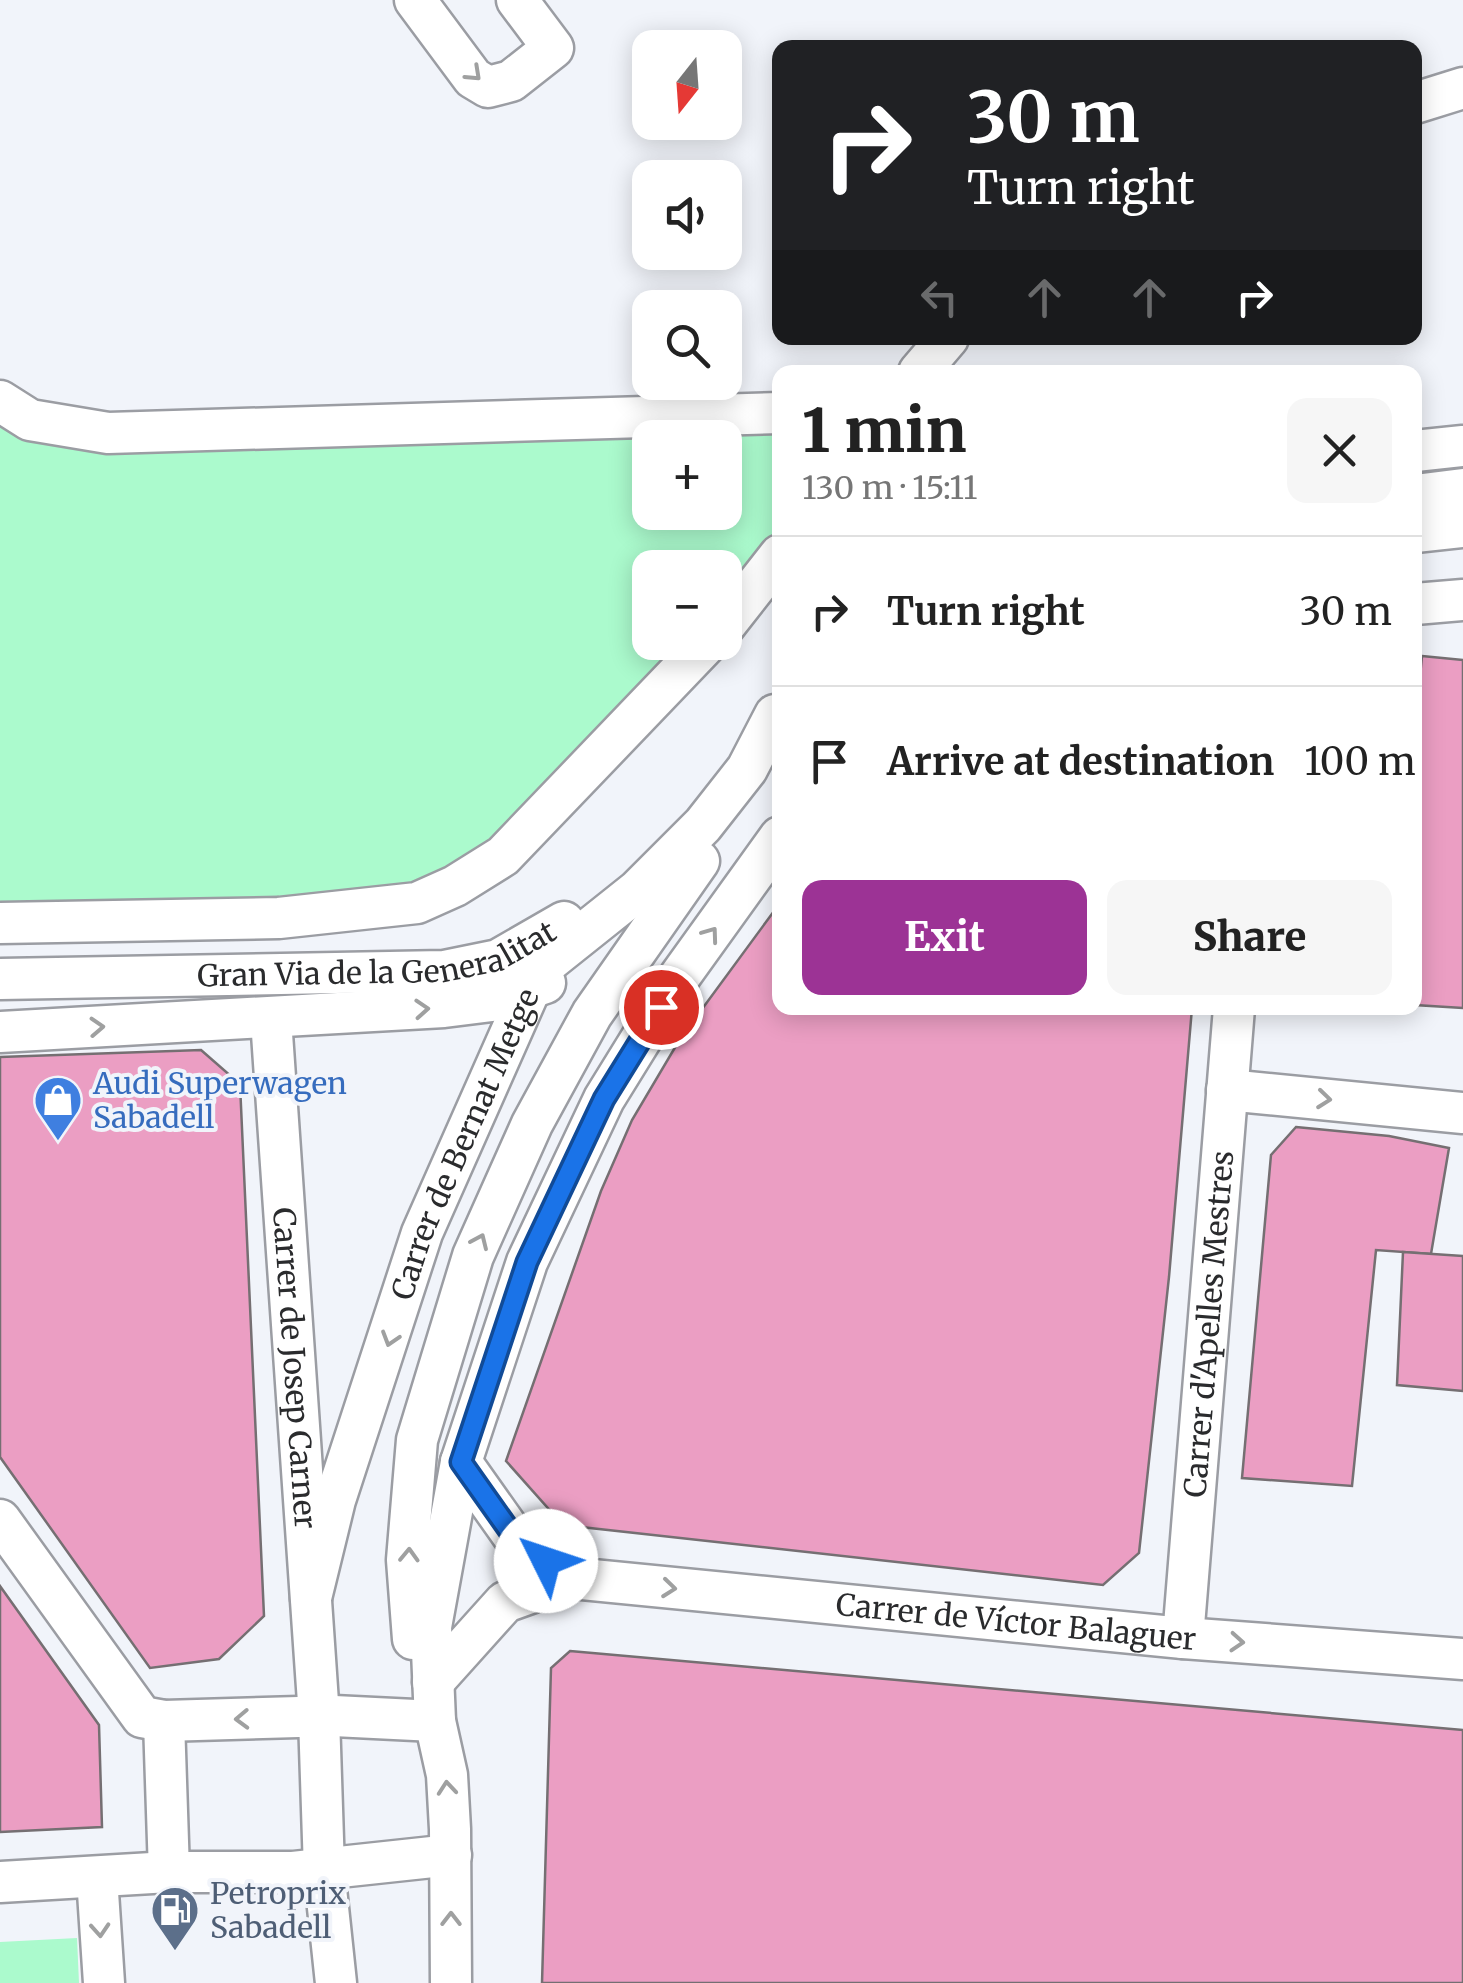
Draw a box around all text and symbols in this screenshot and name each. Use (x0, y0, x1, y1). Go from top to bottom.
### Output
north arrow (632, 30, 742, 140)
map controls (632, 30, 742, 660)
one-way arrow (463, 63, 481, 81)
text: 30 m (967, 73, 1140, 161)
icon: right (802, 80, 932, 210)
button: sound (632, 160, 742, 270)
text: Turn right (967, 160, 1195, 216)
icon: left (912, 270, 967, 325)
icon: ahead (1017, 270, 1072, 325)
icon: ahead (1122, 270, 1177, 325)
icon: right (1227, 270, 1282, 325)
button: search (632, 290, 742, 400)
text: 1 min (802, 393, 966, 468)
button: close (1287, 398, 1392, 503)
button: + (632, 420, 742, 530)
text: 130 m · 15:11 (802, 468, 977, 508)
button: − (632, 550, 742, 660)
icon: right (802, 584, 857, 639)
text: Turn right (887, 588, 1085, 635)
text: 30 m (1299, 588, 1392, 635)
icon: arrive (802, 734, 857, 789)
text: Arrive at destination (887, 738, 1274, 785)
text: 100 m (1304, 738, 1416, 785)
button: Exit (802, 880, 1087, 995)
button: Share (1107, 880, 1392, 995)
street label: Gran Via de la Generalitat (197, 912, 563, 994)
one-way arrow (699, 926, 717, 945)
pin (619, 965, 704, 1050)
icon: arrive (634, 980, 689, 1035)
street label: Carrer de Bernat Metge (383, 983, 547, 1304)
one-way arrow (414, 999, 430, 1020)
one-way arrow (90, 1017, 106, 1038)
place label: Audi Superwagen Sabadell (92, 1064, 347, 1136)
shop icon: Audi Superwagen Sabadell (32, 1074, 84, 1142)
one-way arrow (1316, 1088, 1332, 1110)
street label: Carrer d'Apelles Mestres (1175, 1149, 1241, 1499)
street label: Carrer de Josep Carner (265, 1206, 325, 1530)
one-way arrow (468, 1233, 488, 1251)
one-way arrow (381, 1329, 402, 1346)
position arrow (494, 1509, 598, 1613)
one-way arrow (398, 1547, 419, 1563)
one-way arrow (662, 1576, 678, 1598)
street label: Carrer de Víctor Balaguer (834, 1585, 1198, 1658)
one-way arrow (1229, 1631, 1245, 1653)
one-way arrow (233, 1708, 249, 1729)
one-way arrow (437, 1779, 459, 1795)
place label: Petroprix Sabadell (210, 1874, 346, 1946)
fuel station icon: Petroprix Sabadell (149, 1884, 201, 1952)
one-way arrow (440, 1911, 462, 1926)
one-way arrow (89, 1922, 111, 1938)

